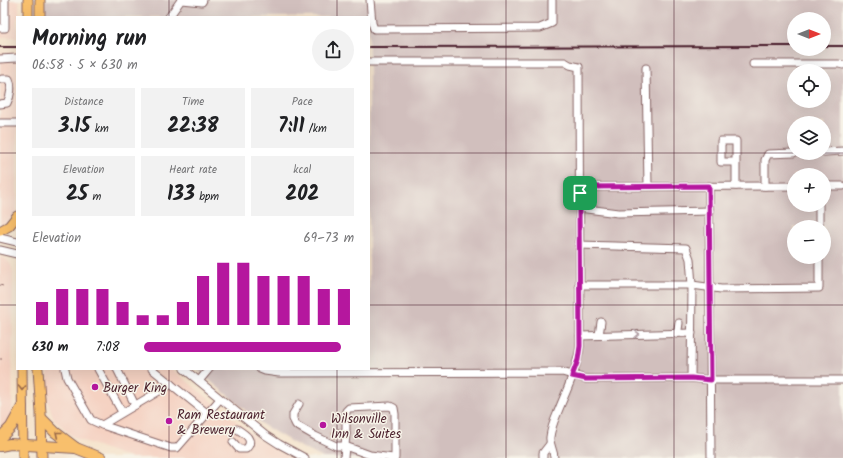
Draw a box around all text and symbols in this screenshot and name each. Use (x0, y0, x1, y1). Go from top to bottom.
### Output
north arrow (787, 12, 831, 56)
map controls (787, 12, 831, 264)
text: Morning run (32, 22, 147, 57)
button: share (312, 29, 354, 71)
text: 06:58 · 5 × 630 m (32, 55, 138, 76)
button: locate (787, 64, 831, 108)
text: Distance (64, 93, 103, 111)
text: Time (182, 93, 204, 111)
text: Pace (292, 93, 313, 111)
text: 3.15 (59, 111, 90, 143)
text: 22:38 (168, 111, 218, 143)
text: 7:11 (278, 111, 304, 143)
button: layers (787, 116, 831, 160)
text: km (90, 120, 109, 138)
text: /km (304, 120, 327, 138)
text: Elevation (63, 161, 104, 179)
text: Heart rate (169, 161, 217, 179)
text: kcal (293, 161, 311, 179)
button: + (787, 168, 831, 212)
pin (563, 176, 597, 210)
text: 25 (66, 179, 88, 211)
text: 133 (167, 179, 195, 211)
text: 202 (286, 179, 319, 211)
icon: arrive (569, 182, 591, 204)
text: m (88, 188, 101, 206)
text: bpm (195, 188, 219, 206)
button: − (787, 220, 831, 264)
text: Elevation (32, 228, 81, 249)
text: 69–73 m (304, 228, 354, 249)
one-way arrow (634, 330, 640, 339)
text: 630 m (32, 337, 68, 358)
text: 7:08 (96, 337, 120, 358)
place label: Burger King (103, 378, 167, 399)
marker: Burger King (90, 382, 100, 392)
one-way arrow (18, 385, 26, 391)
place label: Ram Restaurant & Brewery (177, 405, 266, 441)
place label: Wilsonville Inn & Suites (331, 409, 402, 445)
marker: Ram Restaurant & Brewery (164, 416, 174, 426)
marker: Wilsonville Inn & Suites (318, 420, 328, 430)
one-way arrow (56, 432, 63, 439)

